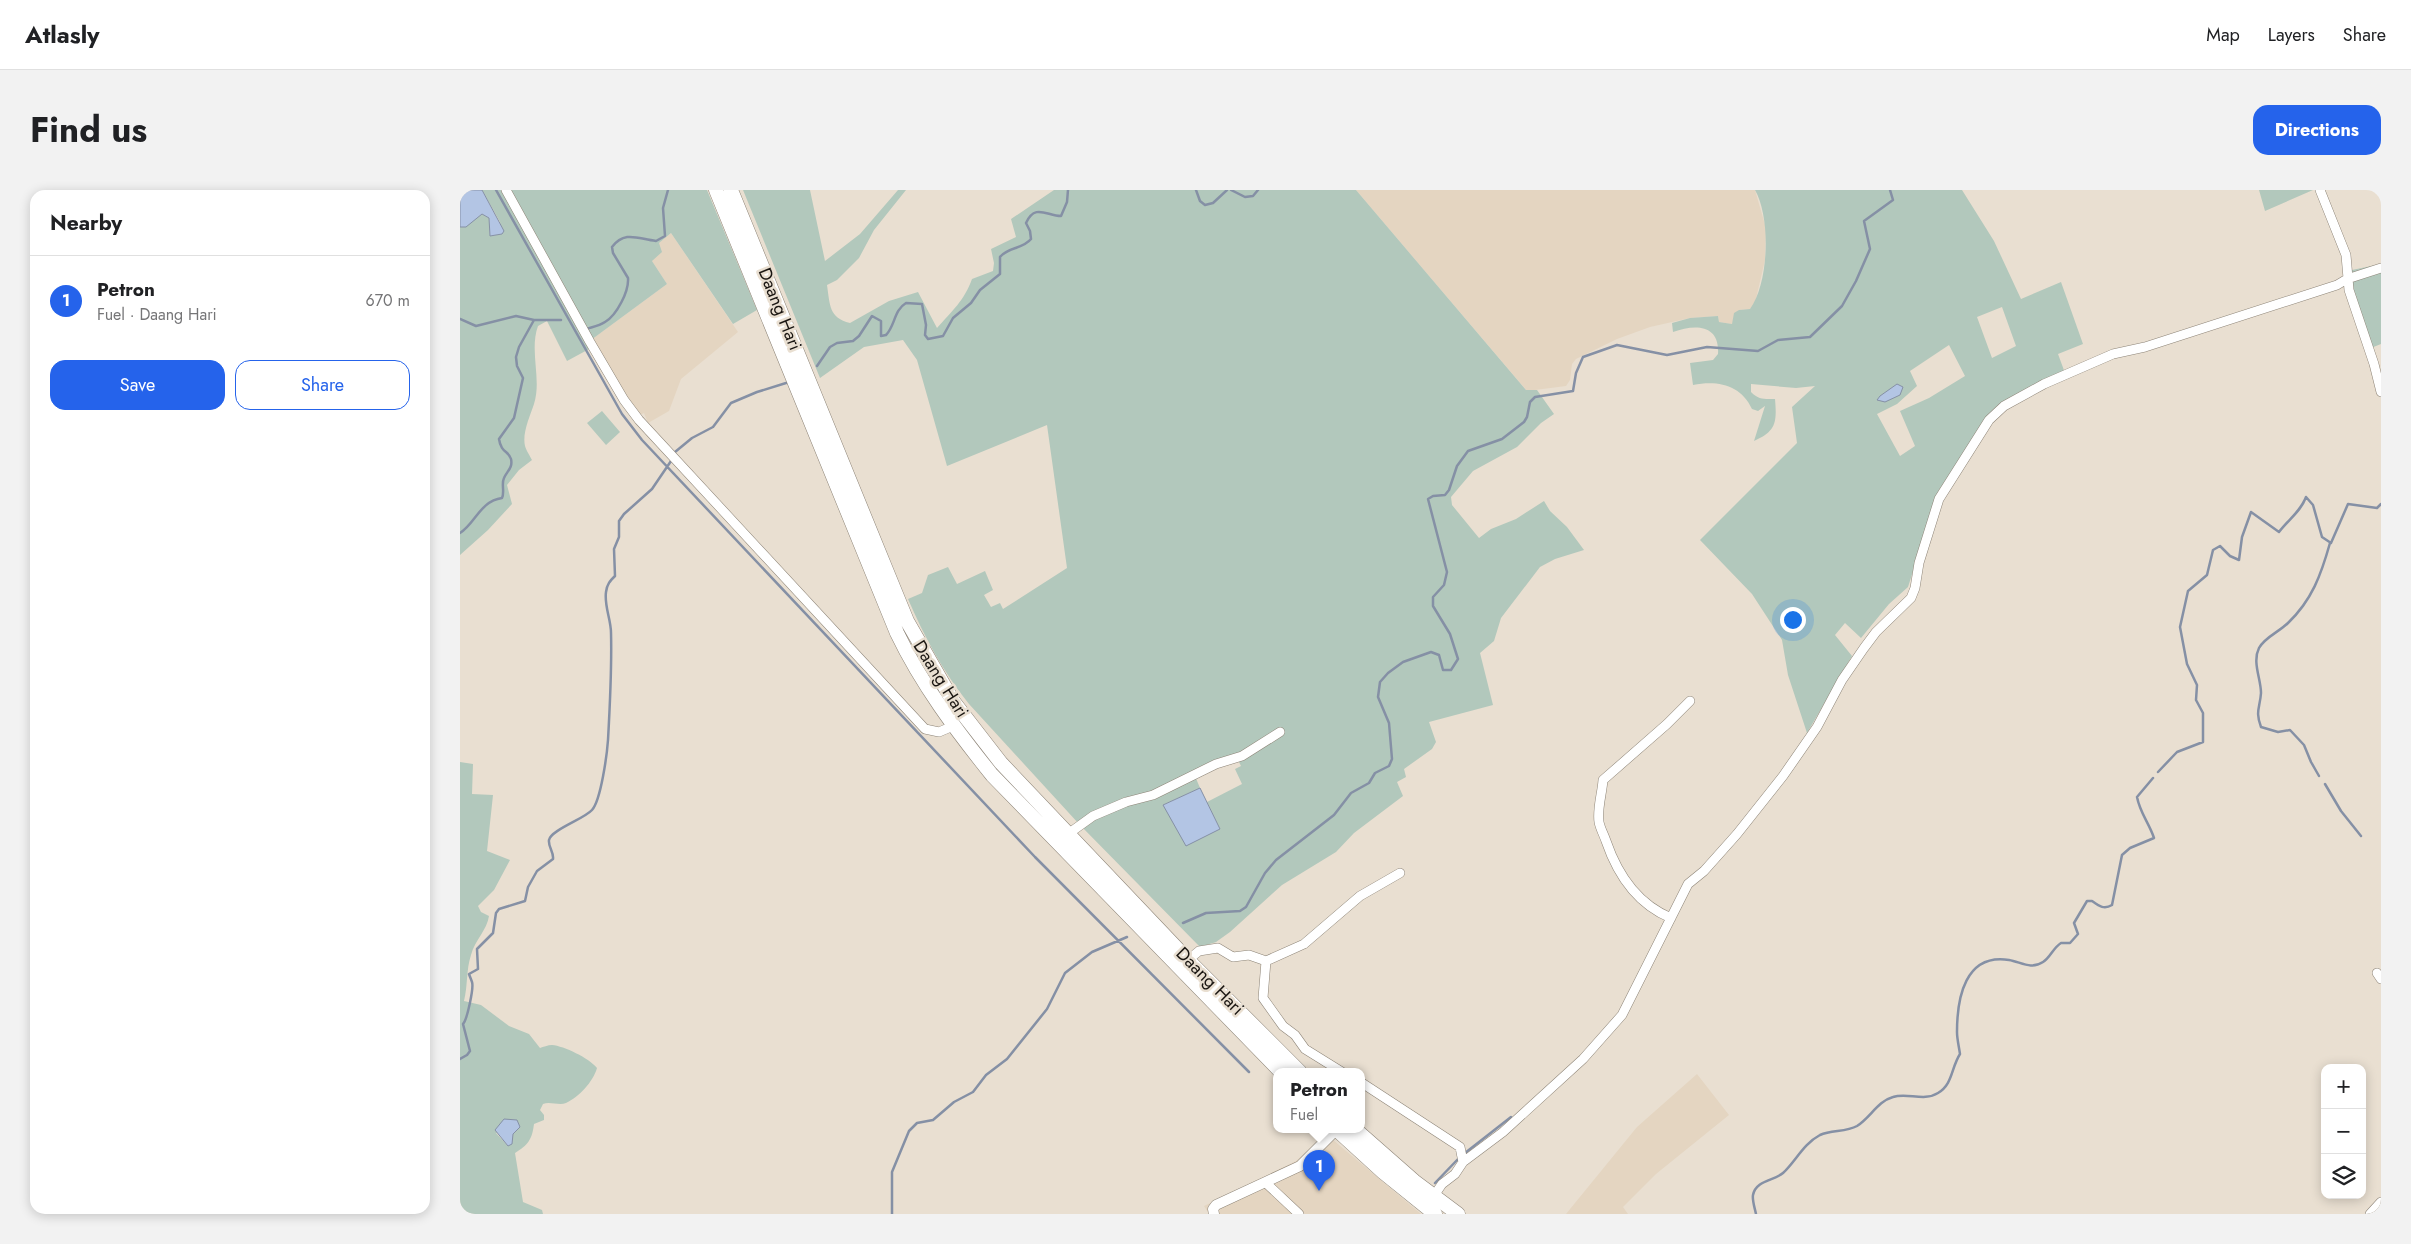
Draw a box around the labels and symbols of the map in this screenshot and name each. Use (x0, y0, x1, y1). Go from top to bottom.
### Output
street label: Daang Hari (752, 264, 808, 354)
your location (1780, 607, 1806, 633)
street label: Daang Hari (907, 635, 975, 723)
street label: Daang Hari (1170, 941, 1250, 1021)
pin: 1 (1303, 1150, 1335, 1191)

